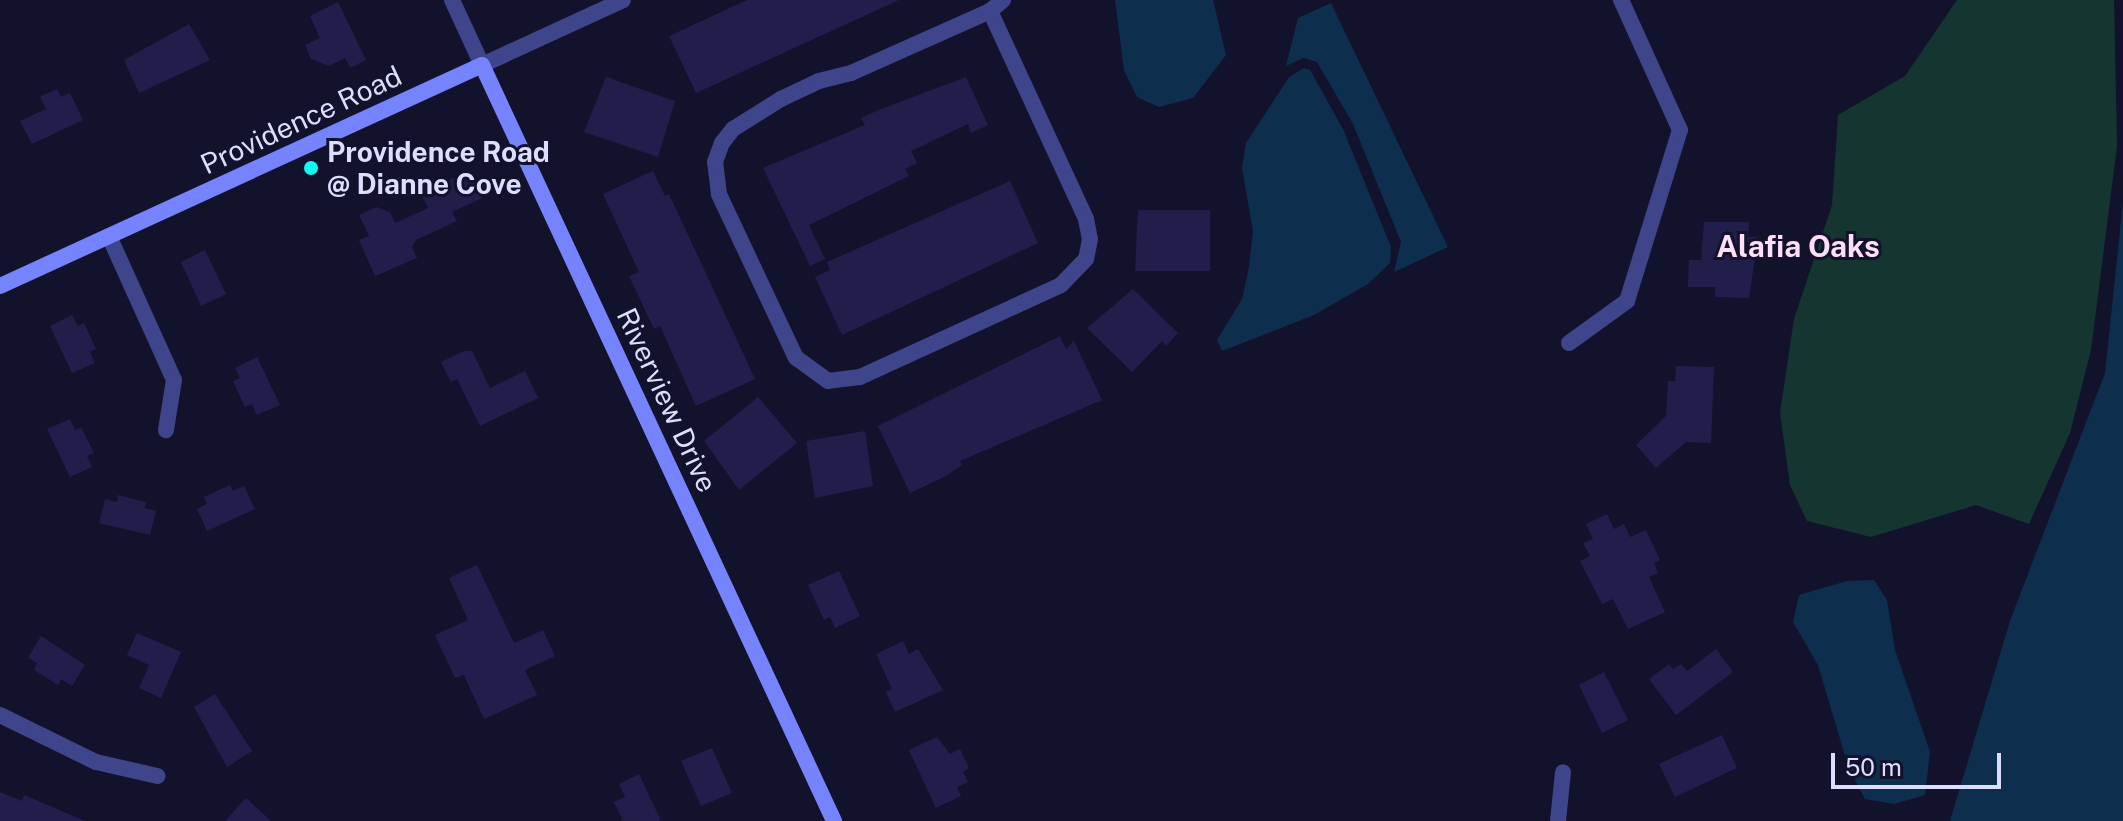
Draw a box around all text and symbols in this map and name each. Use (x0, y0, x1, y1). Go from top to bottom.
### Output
street label: Providence Road (195, 59, 407, 181)
place label: Providence Road @ Dianne Cove (327, 135, 550, 201)
marker: Providence Road @ Dianne Cove (302, 159, 320, 177)
district label: Alafia Oaks (1716, 228, 1880, 264)
street label: Riverview Drive (610, 303, 724, 497)
scale bar (1835, 737, 2005, 787)
text: 50 m (1845, 753, 1902, 781)

